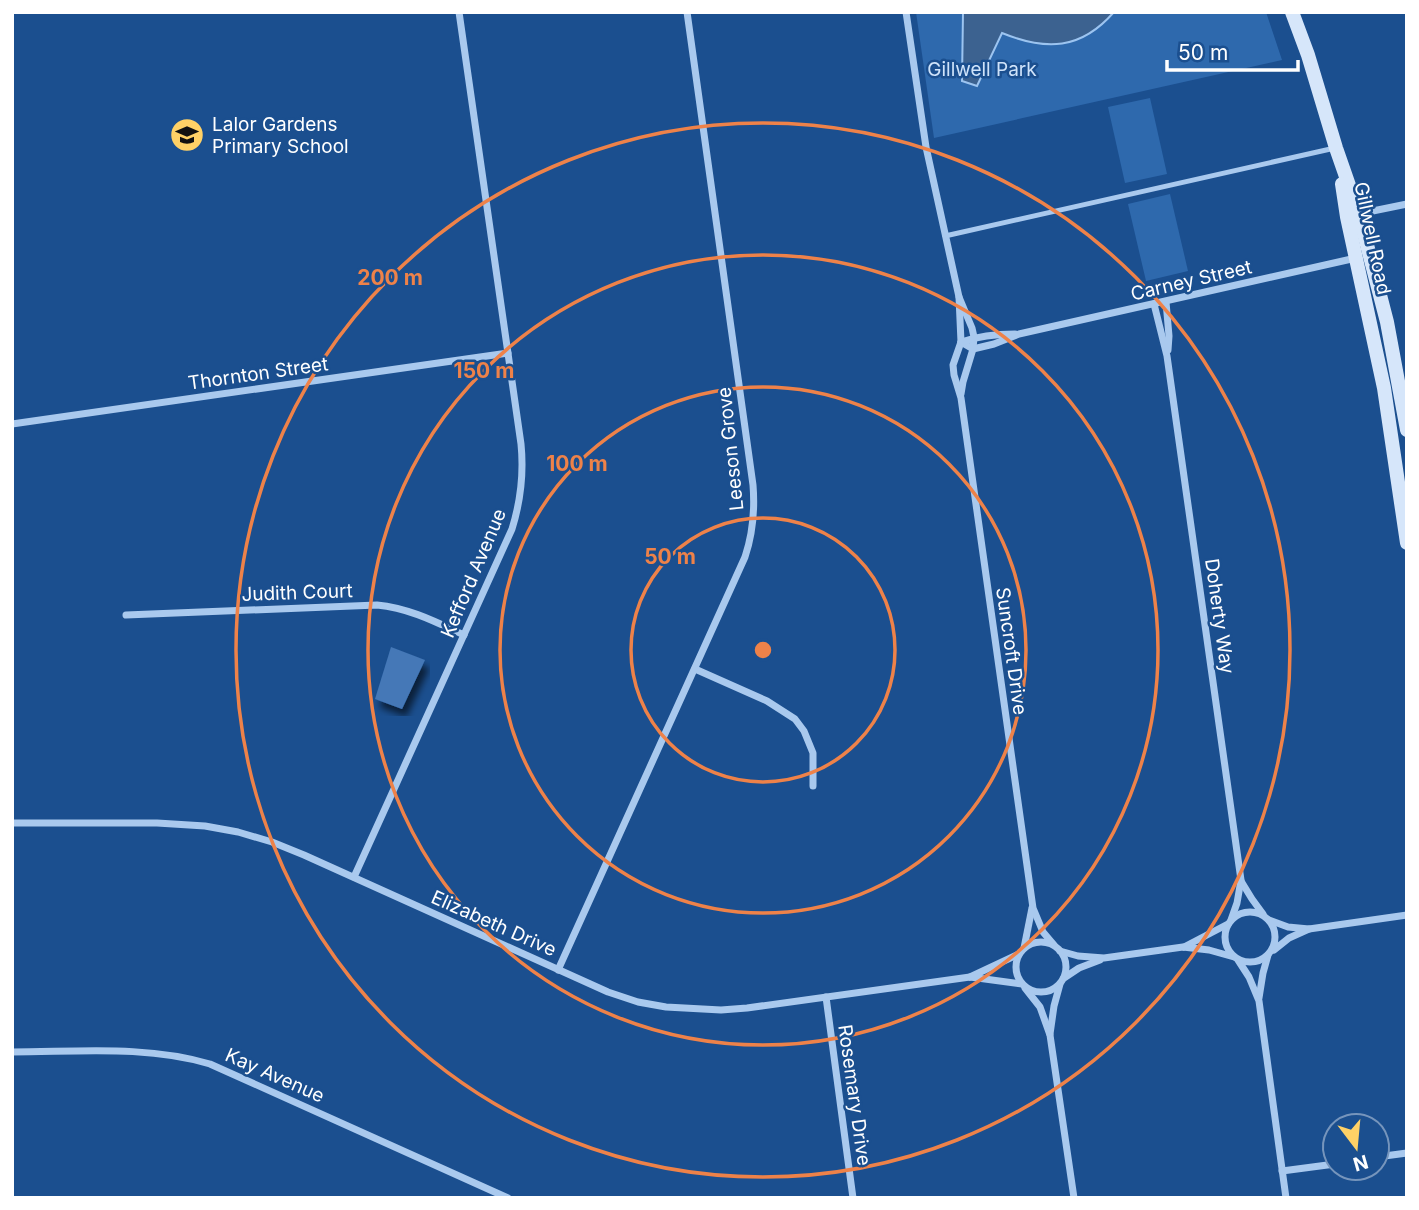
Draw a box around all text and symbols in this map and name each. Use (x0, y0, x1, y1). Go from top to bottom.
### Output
scale bar (1167, 28, 1298, 72)
text: 50 m (1178, 40, 1228, 65)
park label: Gillwell Park (927, 58, 1037, 81)
place label: Lalor Gardens Primary School (212, 113, 349, 158)
school or university icon: Lalor Gardens Primary School (168, 116, 206, 154)
street label: Gillwell Road (1349, 180, 1396, 297)
street label: Carney Street (1128, 255, 1254, 306)
text: 200 m (357, 265, 423, 290)
street label: Thornton Street (187, 352, 330, 395)
text: 150 m (454, 358, 514, 383)
street label: Leeson Grove (713, 386, 748, 512)
text: 100 m (546, 451, 608, 476)
street label: Kefford Avenue (436, 505, 511, 641)
text: 50 m (644, 544, 696, 569)
street label: Doherty Way (1200, 557, 1239, 676)
street label: Judith Court (241, 579, 353, 606)
street label: Suncroft Drive (991, 586, 1032, 716)
centre of rings (751, 638, 775, 662)
street label: Elizabeth Drive (428, 886, 560, 961)
street label: Rosemary Drive (833, 1023, 876, 1167)
street label: Kay Avenue (222, 1043, 328, 1108)
north arrow (1321, 1112, 1391, 1182)
text: N (1350, 1150, 1371, 1176)

